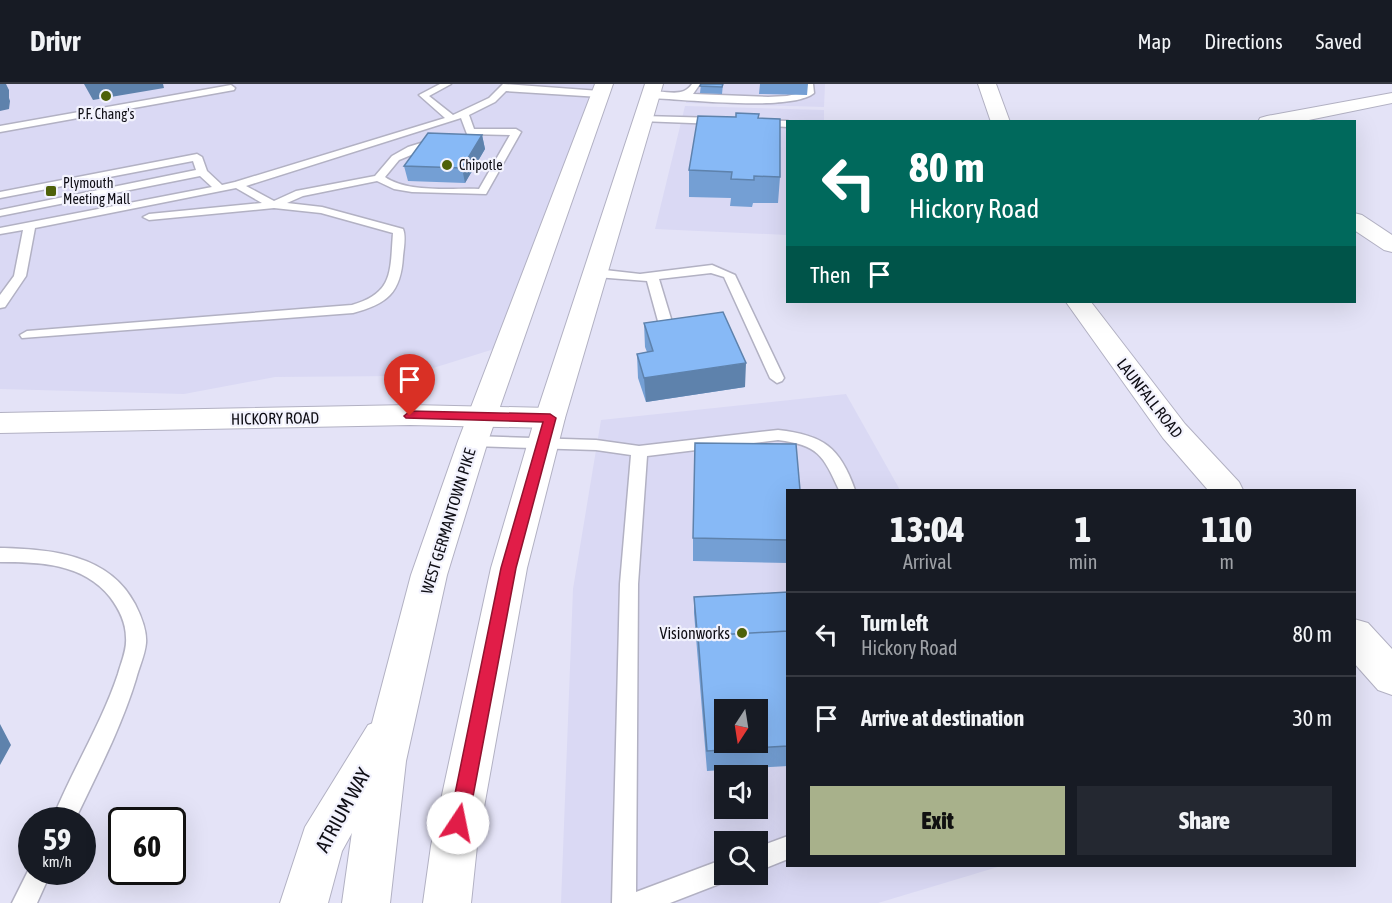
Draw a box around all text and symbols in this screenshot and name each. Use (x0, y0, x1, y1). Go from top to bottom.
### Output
text: Drivr (30, 25, 80, 57)
text: Map (1137, 29, 1171, 53)
text: Directions (1204, 29, 1283, 53)
text: Saved (1316, 29, 1362, 53)
marker: P.F. Chang's (99, 89, 113, 103)
place label: P.F. Chang's (78, 106, 134, 122)
text: 80 m (909, 143, 984, 191)
icon: left (810, 144, 888, 222)
place label: Chipotle (459, 157, 502, 173)
marker: Chipotle (440, 158, 454, 172)
place label: Plymouth Meeting Mall (63, 175, 131, 207)
marker: Plymouth Meeting Mall (44, 184, 58, 198)
text: Hickory Road (909, 193, 1039, 224)
icon: arrive (863, 258, 896, 291)
text: Then (810, 262, 851, 288)
pin (384, 354, 435, 416)
street label: LAUNFALL ROAD (1114, 355, 1186, 441)
icon: arrive (393, 363, 426, 396)
street label: HICKORY ROAD (231, 408, 319, 428)
street label: WEST GERMANTOWN PIKE (417, 446, 479, 596)
text: 13:04 (890, 508, 965, 550)
text: 1 (1075, 508, 1091, 550)
text: 110 (1201, 508, 1252, 550)
text: Arrival (903, 550, 952, 573)
text: min (1069, 550, 1097, 573)
text: m (1219, 550, 1234, 573)
text: Turn left (861, 610, 928, 636)
icon: left (810, 618, 843, 651)
text: 80 m (1292, 621, 1332, 647)
place label: Visionworks (660, 624, 730, 642)
marker: Visionworks (735, 626, 749, 640)
text: Hickory Road (861, 636, 957, 659)
north arrow (714, 699, 768, 753)
map controls (714, 699, 768, 885)
icon: arrive (810, 702, 843, 735)
text: Arrive at destination (861, 705, 1024, 731)
text: 30 m (1292, 705, 1332, 731)
street label: ATRIUM WAY (310, 764, 375, 856)
button: sound (714, 765, 768, 819)
button: Exit (810, 786, 1065, 855)
button: Share (1077, 786, 1332, 855)
position arrow (426, 791, 490, 855)
speed limit sign: 60 (108, 807, 186, 885)
text: 59 (43, 822, 71, 856)
button: search (714, 831, 768, 885)
text: km/h (42, 853, 72, 870)

